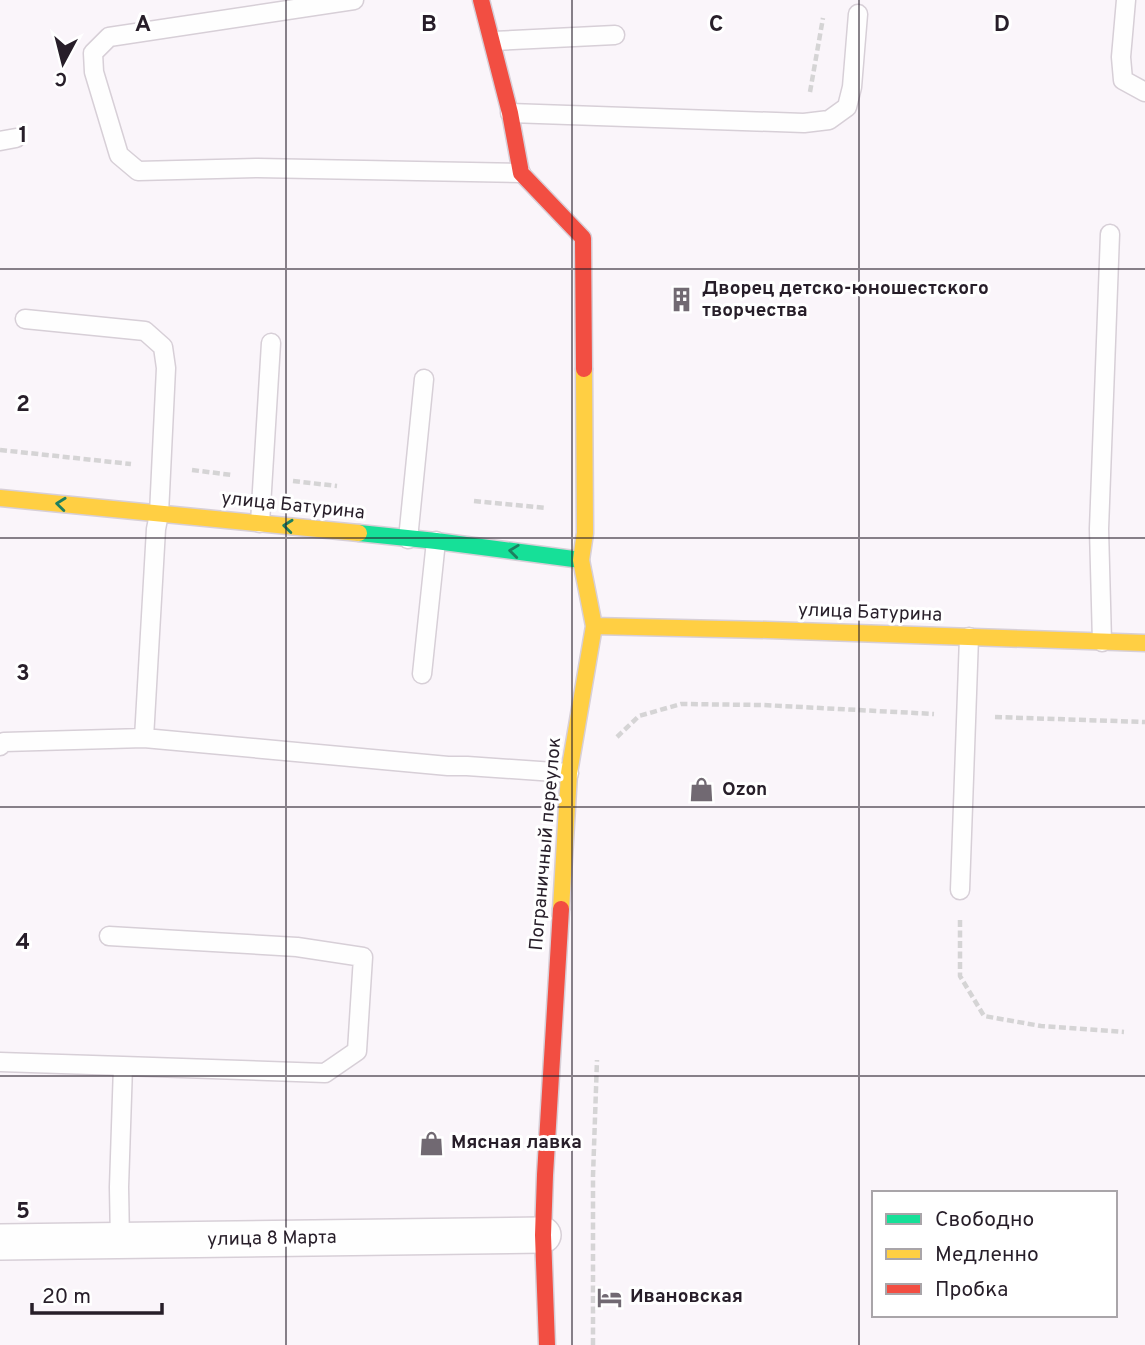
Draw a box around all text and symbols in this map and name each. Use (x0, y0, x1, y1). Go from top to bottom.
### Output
text: A (135, 11, 151, 40)
text: B (421, 11, 437, 40)
text: C (709, 11, 723, 40)
text: D (994, 11, 1010, 40)
north arrow (28, 28, 98, 98)
text: С (54, 65, 69, 91)
text: 1 (18, 122, 28, 151)
place label: Дворец детско-юношестского творчества (702, 277, 989, 323)
building icon: Дворец детско-юношестского творчества (668, 286, 696, 314)
text: 2 (16, 391, 30, 420)
street label: улица Батурина (220, 487, 366, 525)
one-way arrow (55, 497, 66, 512)
one-way arrow (282, 519, 293, 534)
one-way arrow (508, 544, 519, 559)
street label: улица Батурина (797, 598, 943, 628)
text: 3 (16, 660, 30, 689)
street label: Пограничный переулок (525, 736, 567, 952)
shop icon: Ozon (688, 776, 716, 804)
place label: Ozon (722, 778, 767, 802)
text: 4 (16, 929, 30, 958)
shop icon: Мясная лавка (417, 1129, 445, 1157)
place label: Мясная лавка (451, 1131, 582, 1155)
legend (872, 1191, 1117, 1317)
text: 5 (16, 1198, 30, 1227)
text: Свободно (935, 1207, 1034, 1234)
street label: улица 8 Марта (207, 1226, 337, 1252)
text: Медленно (935, 1242, 1039, 1269)
scale bar (32, 1272, 161, 1316)
text: Пробка (935, 1277, 1008, 1304)
hotel icon: Ивановская (596, 1283, 624, 1311)
text: 20 m (42, 1284, 91, 1311)
place label: Ивановская (630, 1285, 743, 1309)

